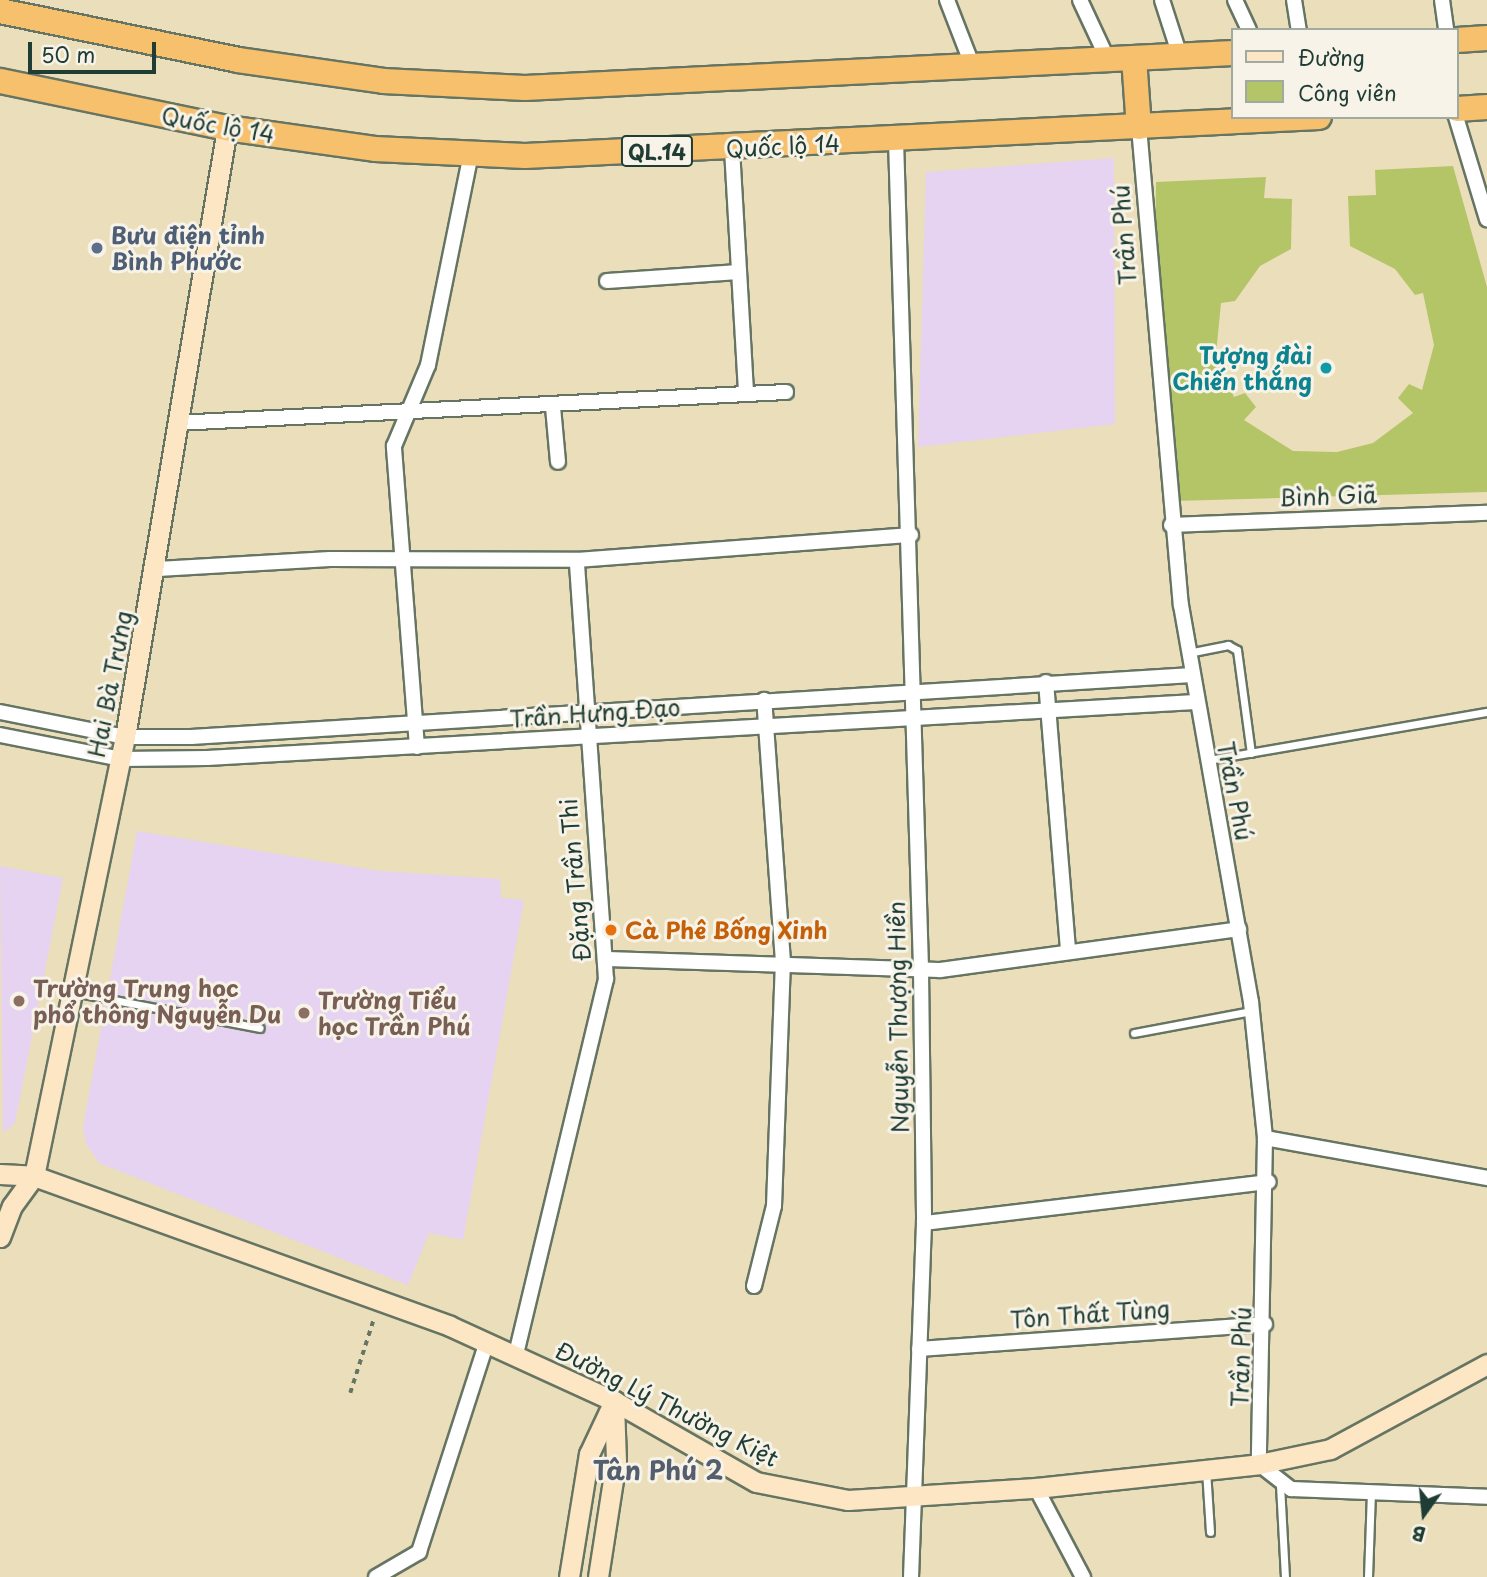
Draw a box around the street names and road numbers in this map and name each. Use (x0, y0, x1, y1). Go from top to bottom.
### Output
street label: Quốc lộ 14 (159, 101, 277, 149)
street label: Quốc lộ 14 (724, 129, 842, 163)
road number: QL.14 (620, 134, 694, 168)
street label: Trần Phú (1107, 184, 1141, 286)
street label: Bình Giã (1278, 480, 1378, 512)
street label: Hai Bà Trưng (82, 609, 138, 759)
street label: Trần Hưng Đạo (508, 693, 682, 733)
street label: Trần Phú (1212, 739, 1258, 843)
street label: Đặng Trần Thi (554, 798, 596, 962)
street label: Nguyễn Thượng Hiền (882, 900, 914, 1134)
street label: Tôn Thất Tùng (1009, 1295, 1171, 1333)
street label: Trần Phú (1225, 1307, 1257, 1407)
street label: Đường Lý Thường Kiệt (550, 1336, 784, 1472)

